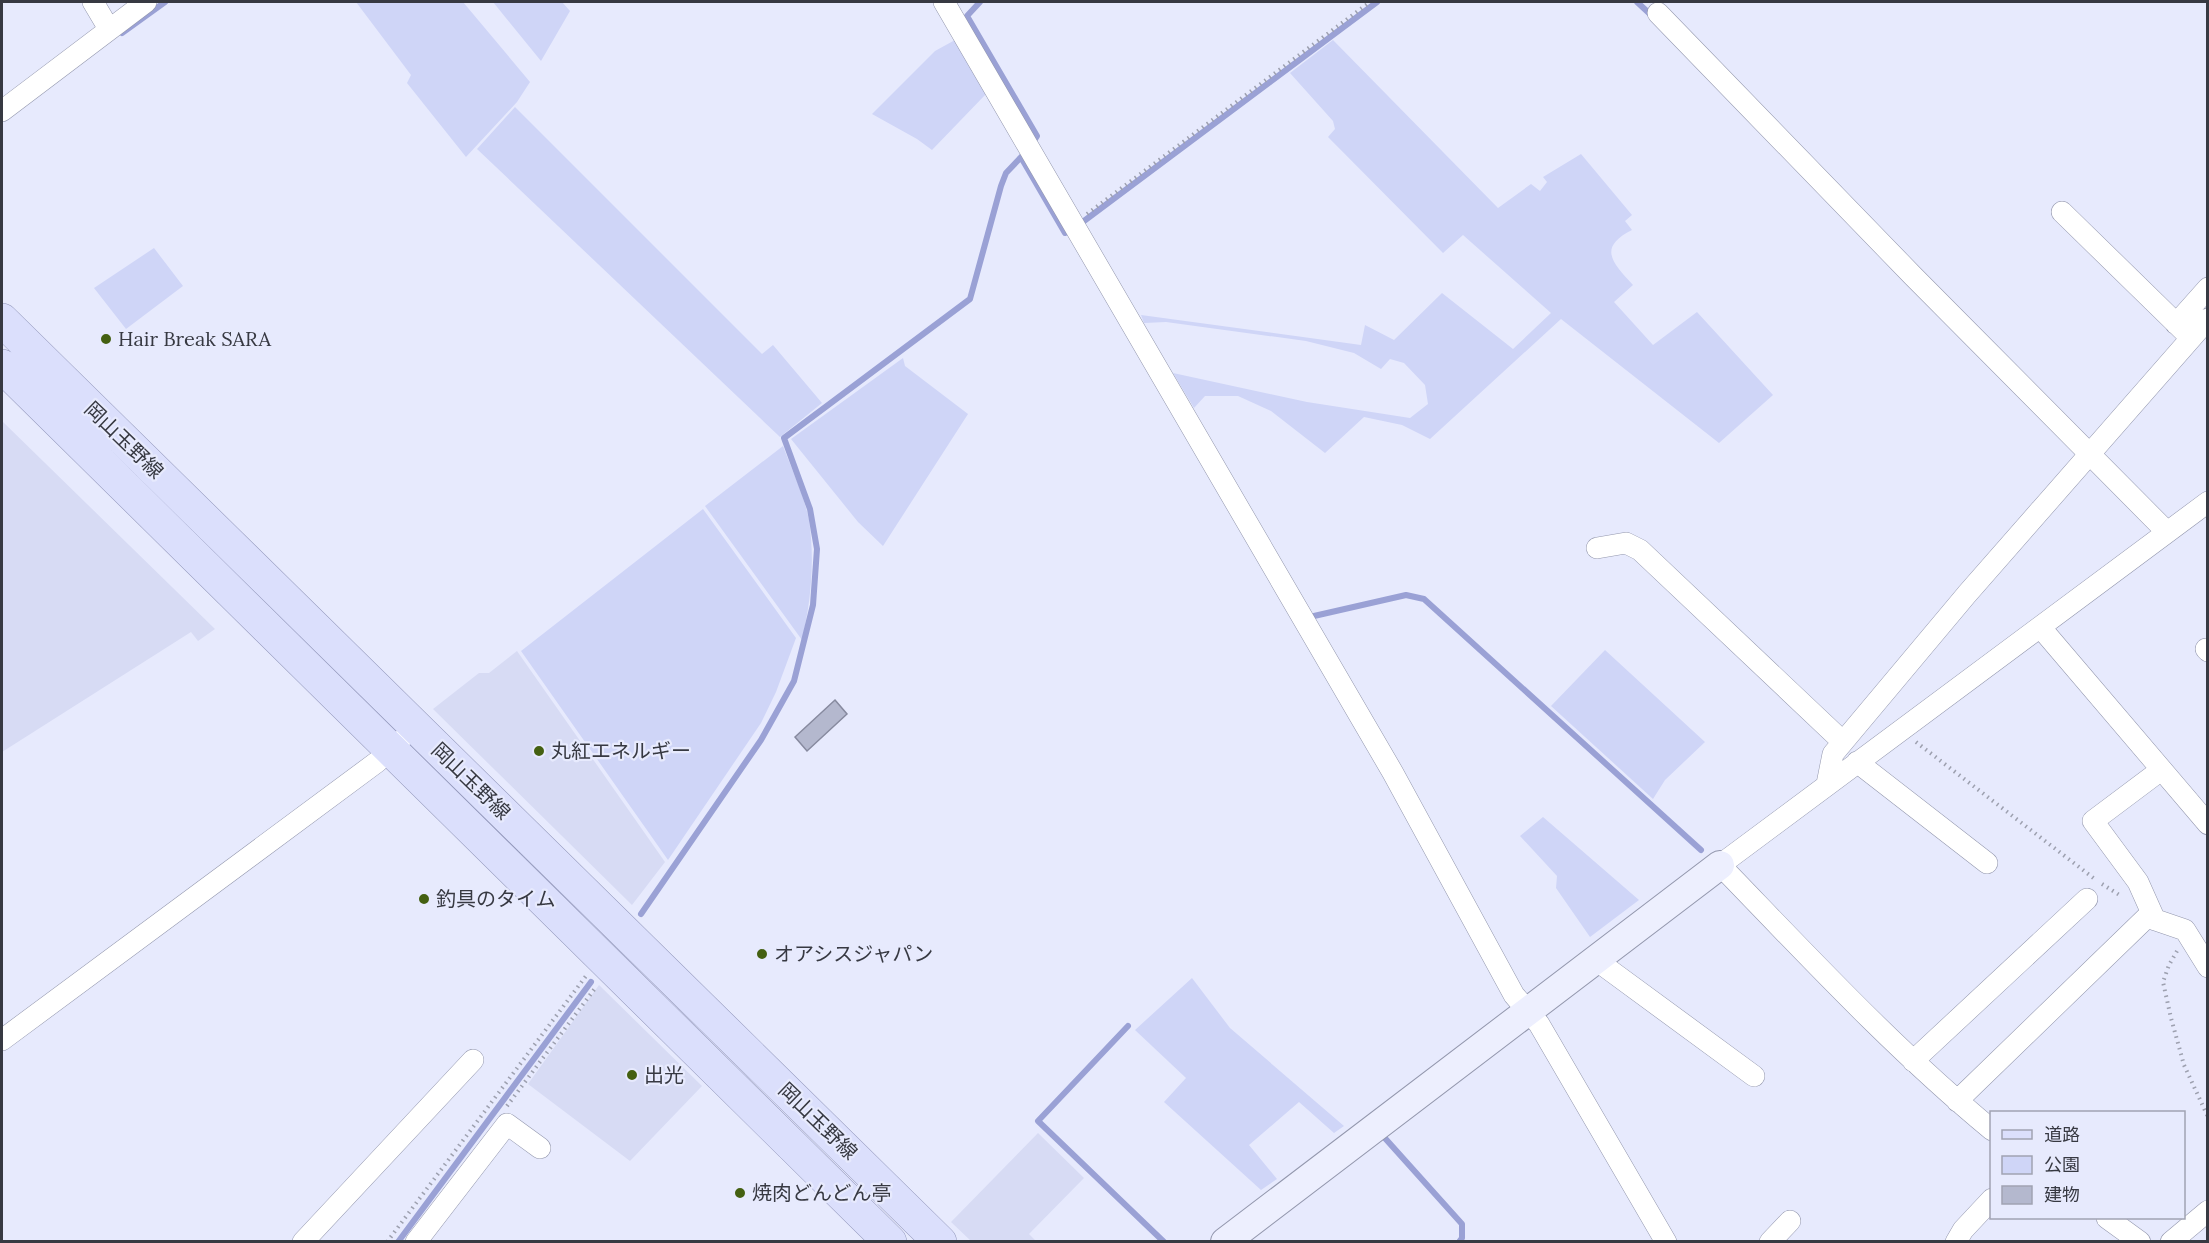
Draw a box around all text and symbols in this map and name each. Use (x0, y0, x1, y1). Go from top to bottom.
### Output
place label: Hair Break SARA (118, 326, 272, 351)
marker: Hair Break SARA (99, 332, 113, 346)
street label: 岡山玉野線 (80, 396, 169, 483)
street label: 岡山玉野線 (427, 737, 516, 824)
place label: 丸紅エネルギー (551, 738, 691, 763)
marker: 丸紅エネルギー (532, 744, 546, 758)
place label: 釣具のタイム (436, 886, 556, 911)
marker: 釣具のタイム (417, 892, 431, 906)
place label: オアシスジャパン (774, 941, 933, 966)
marker: オアシスジャパン (755, 947, 769, 961)
place label: 出光 (644, 1062, 684, 1087)
marker: 出光 (625, 1068, 639, 1082)
street label: 岡山玉野線 (774, 1077, 863, 1164)
legend (1990, 1111, 2185, 1219)
text: 道路 (2044, 1123, 2080, 1146)
text: 公園 (2044, 1153, 2080, 1176)
place label: 焼肉どんどん亭 (752, 1180, 891, 1205)
text: 建物 (2044, 1183, 2080, 1206)
marker: 焼肉どんどん亭 (733, 1186, 747, 1200)

